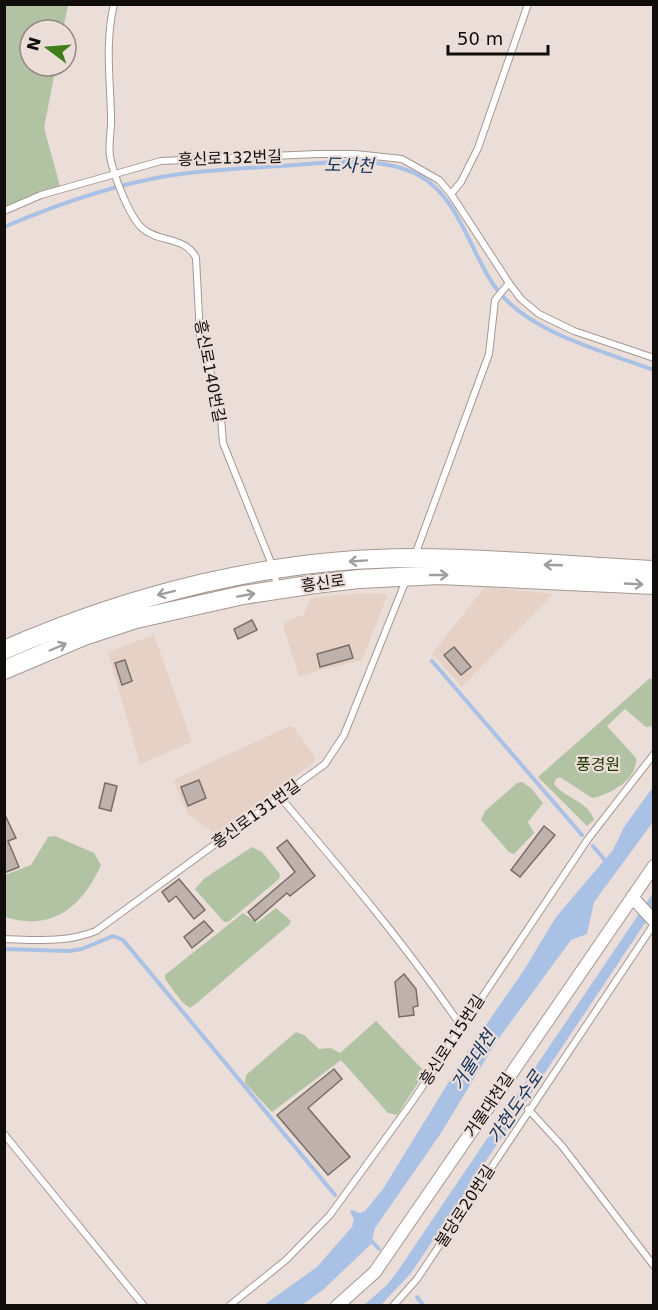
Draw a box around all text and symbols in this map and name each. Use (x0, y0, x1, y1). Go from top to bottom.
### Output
north arrow (18, 18, 78, 78)
scale bar (448, 18, 548, 56)
text: 50 m (457, 28, 503, 49)
text: N (23, 35, 45, 53)
street label: 흥신로132번길 (178, 147, 282, 169)
water label: 도사천 (324, 154, 376, 176)
street label: 흥신로140번길 (191, 318, 229, 424)
one-way arrow (349, 556, 369, 567)
one-way arrow (544, 560, 564, 571)
one-way arrow (429, 569, 449, 581)
street label: 흥신로 (300, 570, 346, 595)
one-way arrow (624, 579, 644, 590)
one-way arrow (157, 588, 176, 600)
one-way arrow (235, 589, 255, 600)
one-way arrow (48, 641, 67, 652)
park label: 풍경원 (576, 755, 620, 774)
street label: 흥신로131번길 (208, 776, 304, 852)
street label: 흥신로115번길 (416, 991, 488, 1089)
water label: 거물대천 (447, 1024, 501, 1094)
water label: 가현도수로 (483, 1066, 548, 1147)
street label: 거물대천길 (461, 1069, 517, 1141)
street label: 불당로20번길 (431, 1161, 499, 1251)

